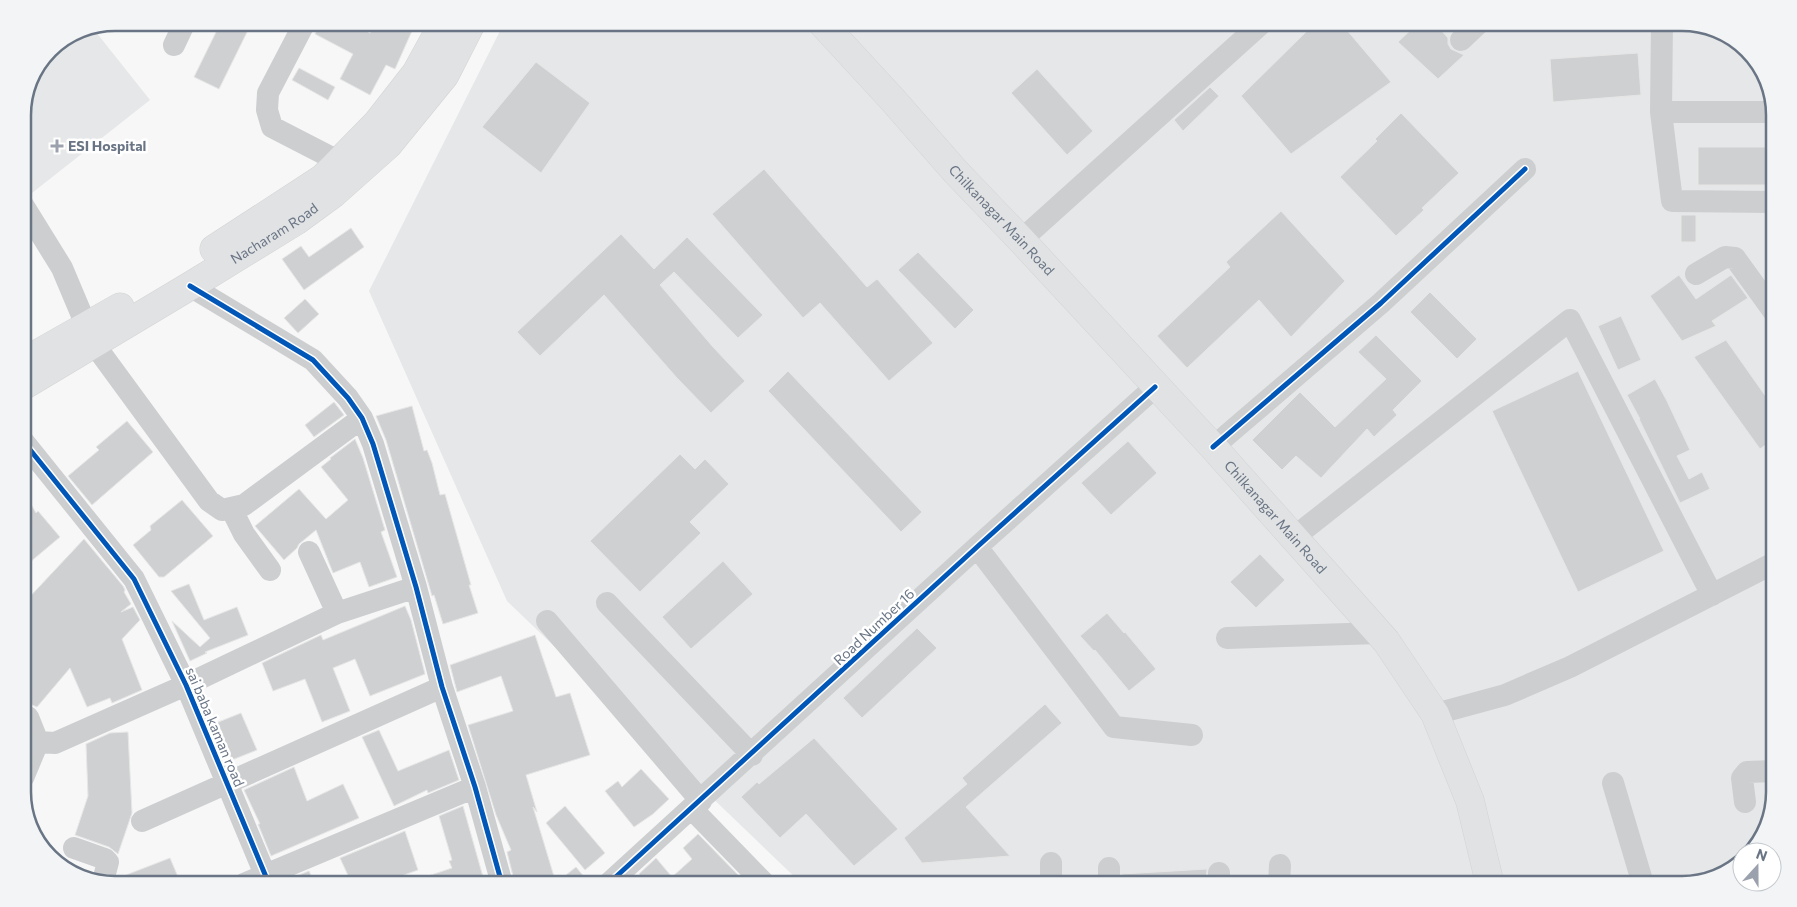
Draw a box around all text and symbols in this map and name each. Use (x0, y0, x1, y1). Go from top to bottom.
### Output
place label: ESI Hospital (68, 137, 146, 154)
marker: ESI Hospital (50, 139, 64, 153)
street label: Chilkanagar Main Road (945, 161, 1058, 278)
street label: Nacharam Road (227, 199, 321, 267)
street label: Chilkanagar Main Road (1221, 457, 1331, 577)
street label: Road Number 16 (830, 585, 918, 668)
street label: sai baba kaman road (183, 665, 248, 789)
north arrow (1732, 842, 1782, 892)
text: N (1754, 845, 1770, 864)

